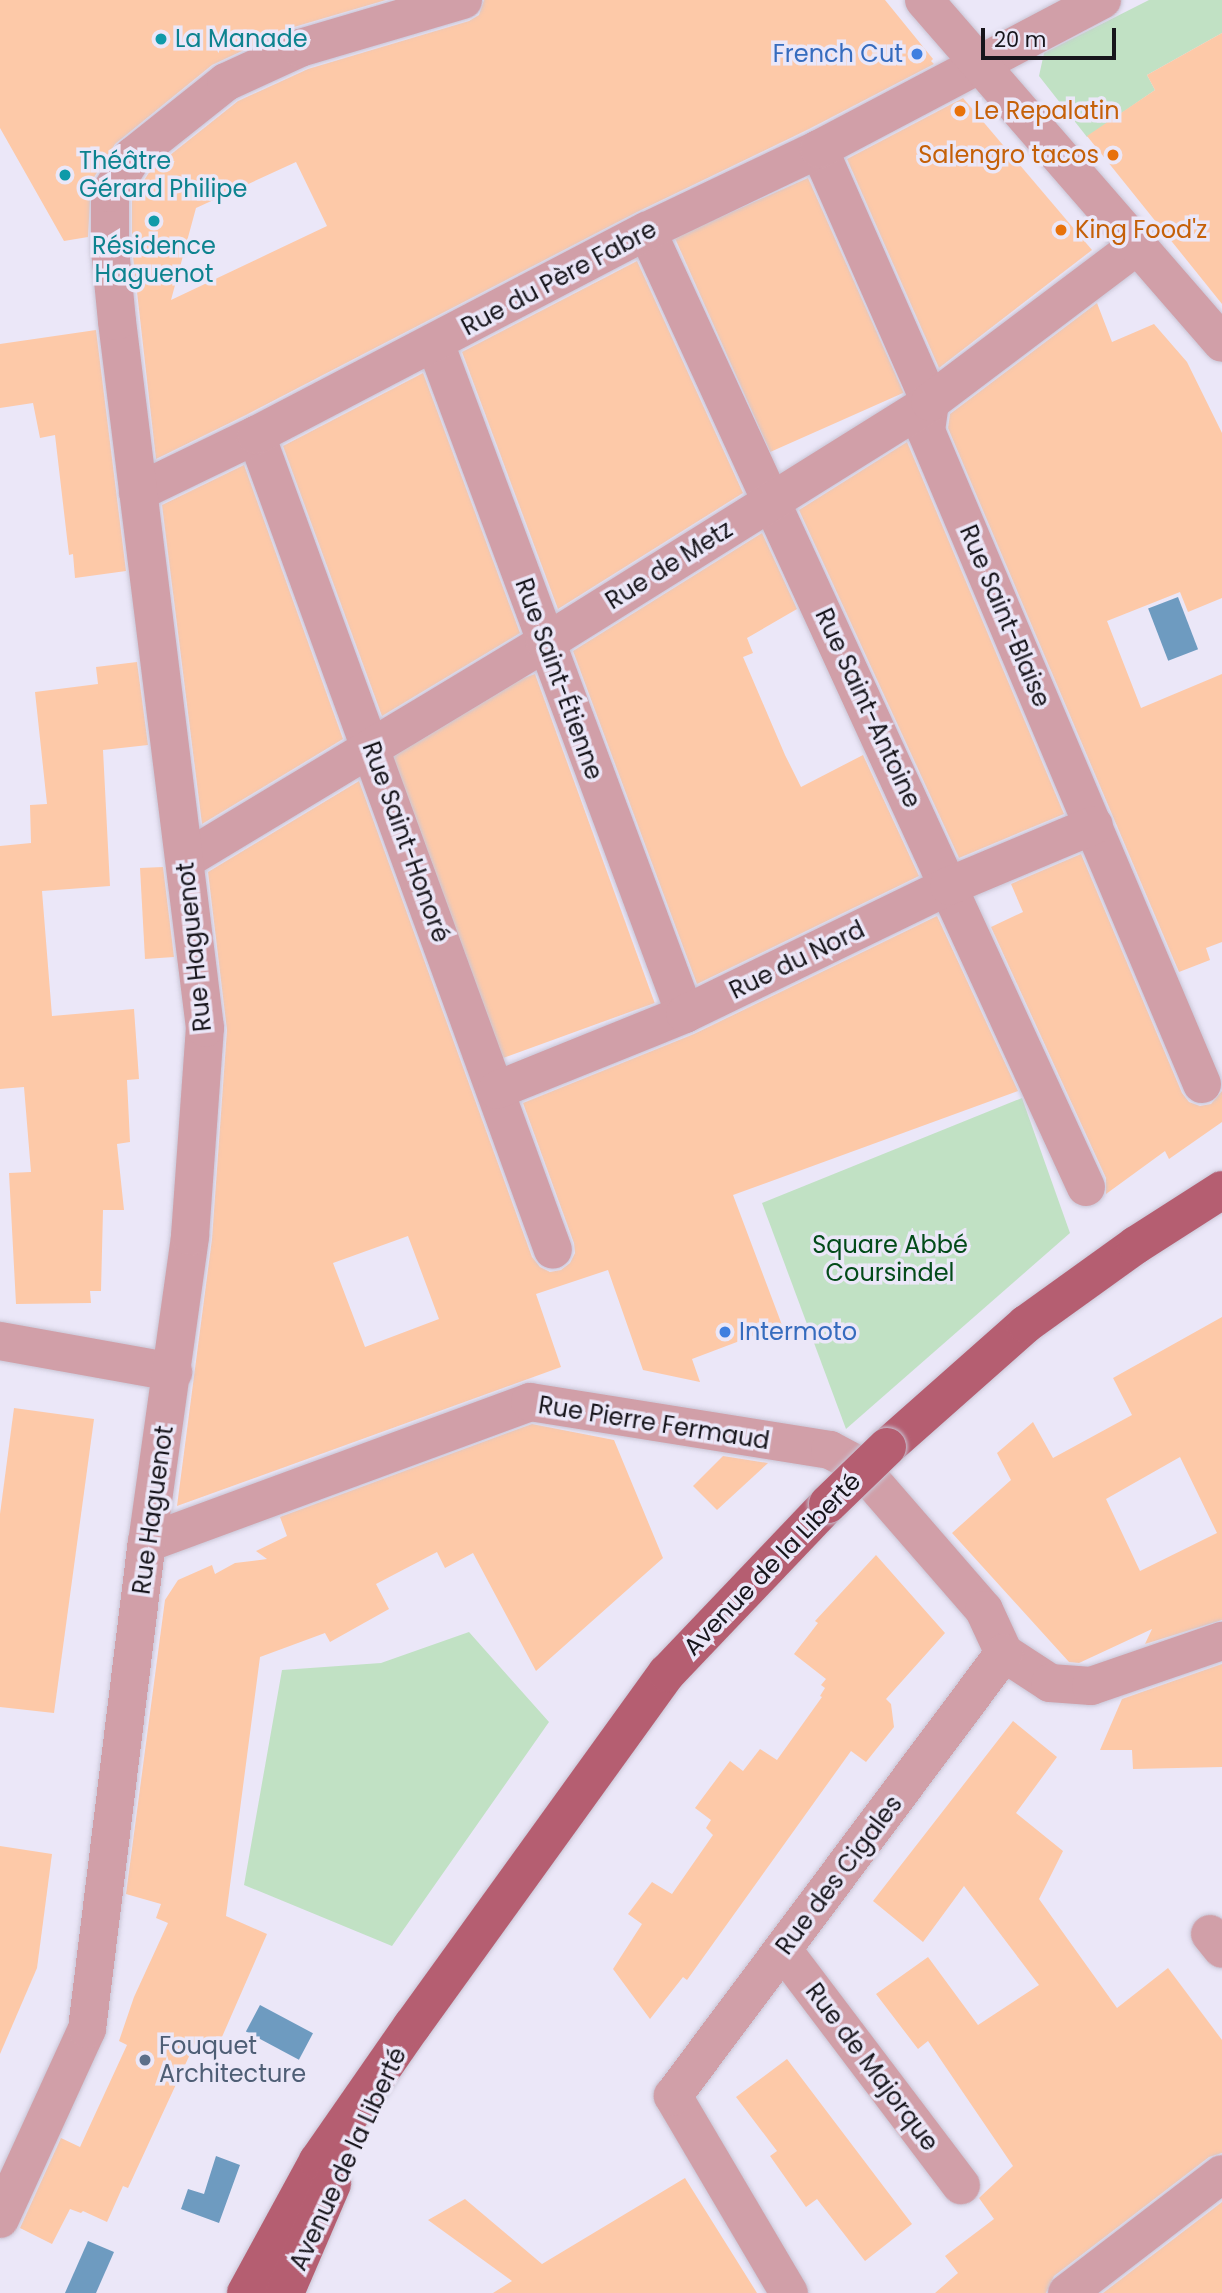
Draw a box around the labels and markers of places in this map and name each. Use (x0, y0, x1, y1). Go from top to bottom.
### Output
place label: La Manade (175, 25, 308, 53)
marker: La Manade (153, 31, 169, 47)
place label: French Cut (773, 40, 903, 68)
marker: French Cut (909, 46, 925, 62)
place label: Le Repalatin (974, 97, 1120, 125)
marker: Le Repalatin (952, 103, 968, 119)
place label: Salengro tacos (918, 141, 1099, 169)
place label: Théâtre Gérard Philipe (79, 147, 247, 203)
marker: Salengro tacos (1105, 147, 1121, 163)
marker: Théâtre Gérard Philipe (57, 167, 73, 183)
marker: Résidence Haguenot (146, 213, 162, 229)
place label: King Food'z (1075, 216, 1207, 244)
marker: King Food'z (1053, 222, 1069, 238)
place label: Résidence Haguenot (92, 232, 216, 288)
place label: Intermoto (739, 1318, 857, 1346)
marker: Intermoto (717, 1324, 733, 1340)
place label: Fouquet Architecture (159, 2032, 306, 2088)
marker: Fouquet Architecture (137, 2052, 153, 2068)

